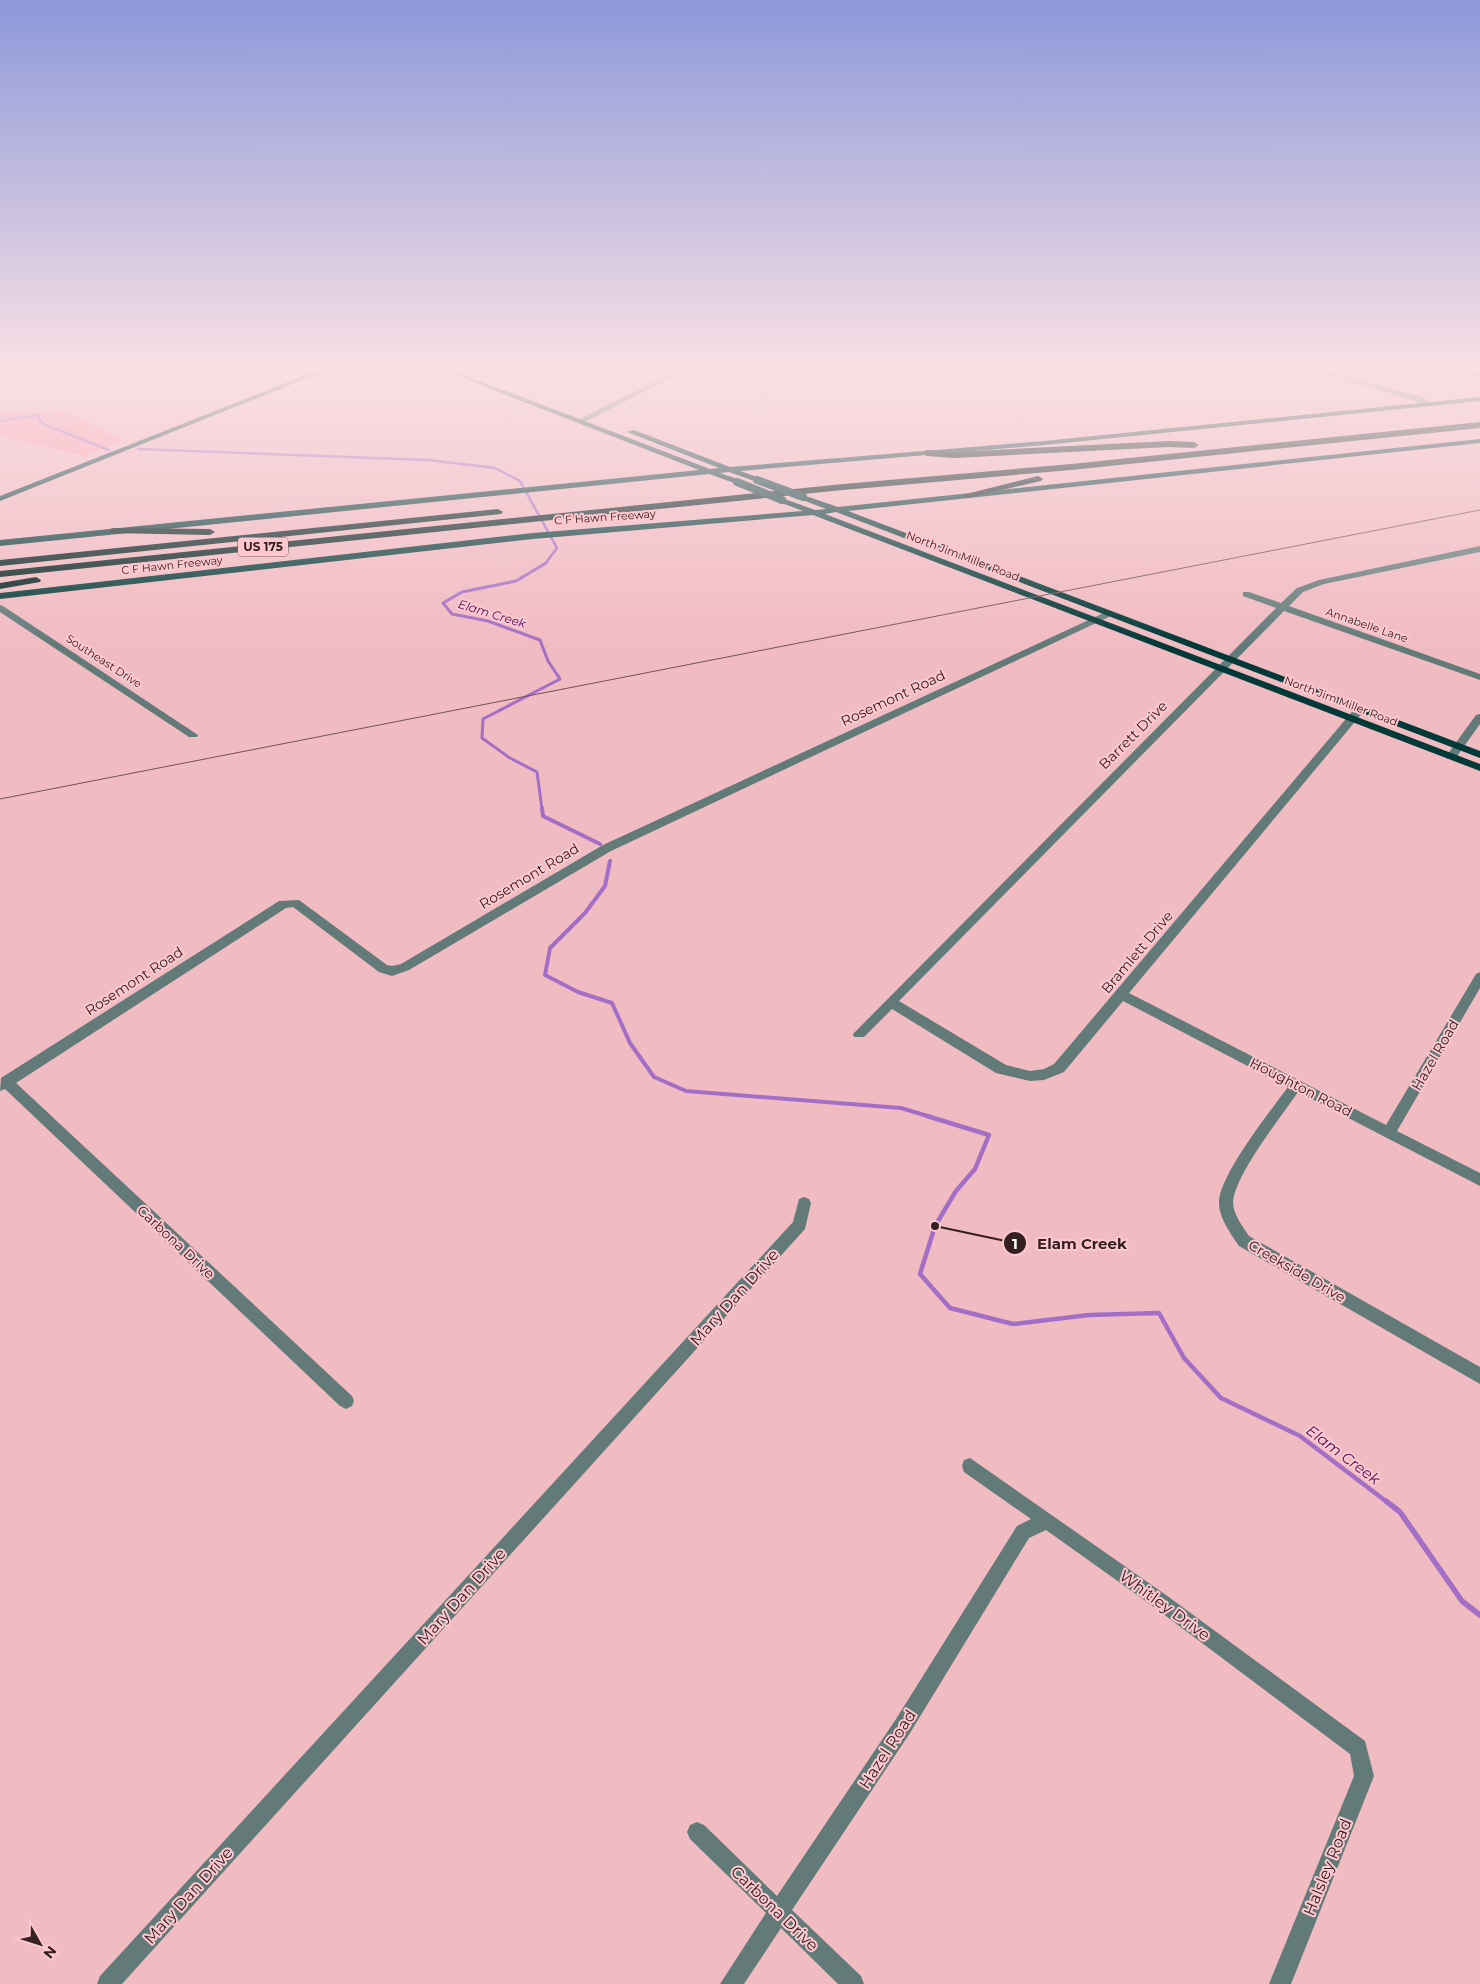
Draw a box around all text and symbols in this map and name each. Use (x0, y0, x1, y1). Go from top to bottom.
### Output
street label: C F Hawn Freeway (554, 506, 656, 528)
street label: North Jim Miller Road (904, 528, 1022, 584)
road number: US 175 (238, 538, 288, 556)
street label: C F Hawn Freeway (121, 553, 223, 577)
water label: Elam Creek (456, 596, 529, 631)
street label: Annabelle Lane (1324, 604, 1410, 646)
street label: Southeast Drive (64, 631, 145, 691)
street label: Rosemont Road (838, 666, 948, 730)
street label: North Jim Miller Road (1282, 673, 1400, 729)
street label: Barrett Drive (1095, 697, 1171, 773)
street label: Rosemont Road (476, 839, 582, 913)
street label: Bramlett Drive (1097, 907, 1177, 997)
street label: Rosemont Road (82, 943, 186, 1019)
street label: Hazel Road (1407, 1016, 1463, 1094)
street label: Houghton Road (1247, 1053, 1355, 1121)
street label: Carbona Drive (133, 1201, 219, 1283)
callout: Elam Creek (1002, 1228, 1137, 1258)
text: 1 (1012, 1234, 1018, 1253)
text: Elam Creek (1037, 1234, 1127, 1253)
street label: Creekside Drive (1245, 1236, 1349, 1306)
street label: Mary Dan Drive (686, 1245, 783, 1350)
water label: Elam Creek (1303, 1421, 1385, 1489)
street label: Mary Dan Drive (413, 1544, 510, 1649)
street label: Whitley Drive (1116, 1566, 1214, 1645)
street label: Hazel Road (855, 1706, 920, 1792)
street label: Halsley Road (1299, 1816, 1356, 1919)
street label: Mary Dan Drive (140, 1843, 237, 1948)
street label: Carbona Drive (727, 1862, 822, 1955)
north arrow (15, 1919, 65, 1969)
text: N (40, 1942, 61, 1962)

